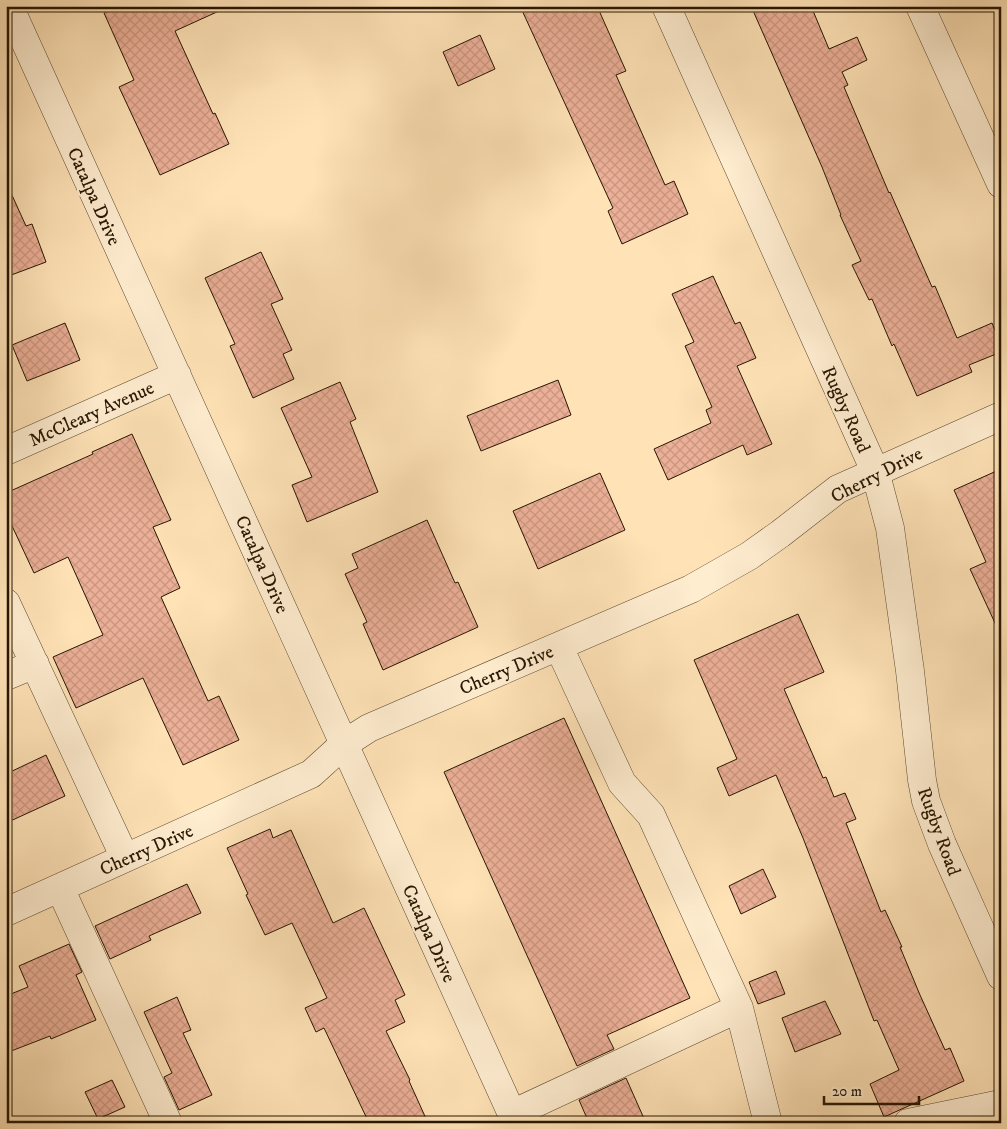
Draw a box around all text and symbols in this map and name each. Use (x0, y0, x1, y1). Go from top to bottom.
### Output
street label: Catalpa Drive (62, 144, 125, 249)
street label: Rugby Road (816, 363, 875, 457)
street label: McCleary Avenue (26, 376, 158, 452)
street label: Cherry Drive (827, 442, 927, 508)
street label: Catalpa Drive (230, 512, 293, 617)
street label: Cherry Drive (456, 640, 557, 700)
street label: Rugby Road (912, 784, 965, 879)
street label: Cherry Drive (96, 819, 197, 881)
street label: Catalpa Drive (397, 881, 460, 986)
scale bar (824, 1074, 920, 1106)
text: 20 m (832, 1082, 862, 1101)

